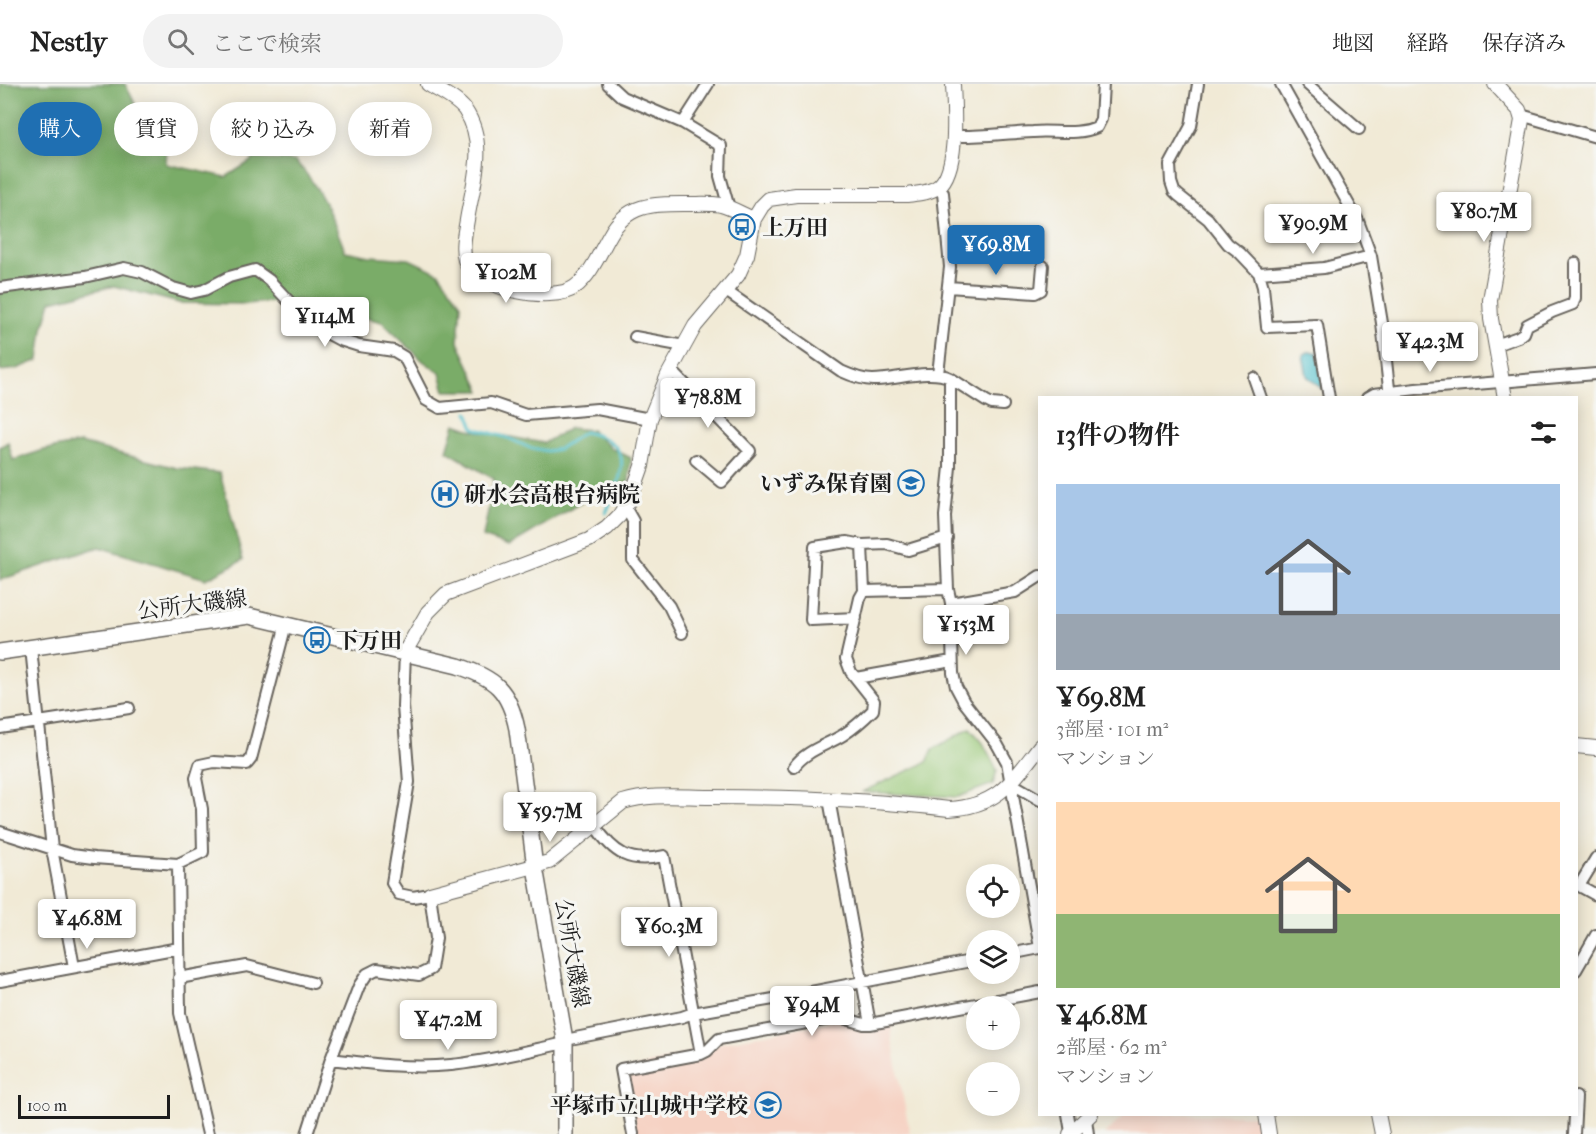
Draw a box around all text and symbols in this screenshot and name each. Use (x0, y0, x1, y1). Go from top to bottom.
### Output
search box (143, 14, 563, 68)
text: Nestly (30, 25, 107, 58)
icon: search (164, 25, 197, 58)
text: ここで検索 (212, 31, 322, 57)
text: 地図 (1332, 31, 1374, 55)
text: 経路 (1407, 31, 1449, 55)
text: 保存済み (1482, 31, 1566, 55)
chip: 購入 (18, 102, 102, 156)
chip: 賃貸 (114, 102, 198, 156)
chip: 絞り込み (210, 102, 336, 156)
chip: 新着 (348, 102, 432, 156)
pin: ¥80.7M (1435, 192, 1533, 243)
text: ¥80.7M (1450, 200, 1518, 223)
pin: ¥90.9M (1264, 204, 1362, 255)
bus stop icon: 上万田 (727, 212, 757, 242)
text: ¥90.9M (1278, 212, 1348, 235)
place label: 上万田 (762, 215, 828, 241)
pin: ¥69.8M (947, 225, 1045, 276)
text: ¥69.8M (961, 233, 1031, 256)
pin: ¥102M (464, 253, 548, 304)
text: ¥102M (475, 261, 537, 284)
pin: ¥114M (283, 297, 367, 348)
text: ¥114M (295, 305, 355, 328)
pin: ¥42.3M (1381, 322, 1479, 373)
text: ¥42.3M (1396, 330, 1464, 353)
pin: ¥78.8M (659, 378, 757, 429)
text: ¥78.8M (674, 386, 742, 409)
icon: filters (1527, 416, 1560, 449)
text: 13件の物件 (1056, 420, 1180, 451)
school or university icon: いずみ保育園 (896, 468, 926, 498)
place label: いずみ保育園 (760, 471, 892, 497)
hospital icon: 研水会高根台病院 (430, 479, 460, 509)
place label: 研水会高根台病院 (464, 482, 640, 508)
icon: home (1254, 523, 1362, 631)
street label: 公所大磯線 (136, 585, 248, 625)
pin: ¥153M (924, 605, 1008, 656)
text: ¥153M (937, 613, 995, 636)
bus stop icon: 下万田 (302, 625, 332, 655)
place label: 下万田 (336, 628, 402, 654)
text: ¥69.8M (1056, 682, 1146, 713)
text: 3部屋 · 101 m² (1056, 718, 1168, 741)
text: マンション (1056, 747, 1155, 770)
pin: ¥59.7M (501, 792, 599, 843)
text: ¥59.7M (517, 800, 583, 823)
icon: home (1254, 841, 1362, 949)
map controls (966, 864, 1020, 1116)
button: locate (966, 864, 1020, 918)
street label: 公所大磯線 (550, 897, 594, 1010)
pin: ¥46.8M (38, 899, 136, 950)
text: ¥46.8M (52, 907, 122, 930)
pin: ¥60.3M (620, 907, 718, 958)
text: ¥60.3M (635, 915, 703, 938)
button: layers (966, 930, 1020, 984)
pin: ¥94M (776, 986, 848, 1037)
text: ¥94M (784, 994, 840, 1017)
button: + (966, 996, 1020, 1050)
pin: ¥47.2M (399, 1000, 497, 1051)
text: ¥46.8M (1056, 1000, 1148, 1031)
text: ¥47.2M (414, 1008, 482, 1031)
text: 2部屋 · 62 m² (1056, 1036, 1167, 1059)
button: − (966, 1062, 1020, 1116)
text: マンション (1056, 1065, 1155, 1088)
school or university icon: 平塚市立山城中学校 (753, 1090, 783, 1120)
scale bar (18, 1092, 170, 1120)
place label: 平塚市立山城中学校 (550, 1093, 748, 1119)
text: 100 m (27, 1096, 67, 1115)

